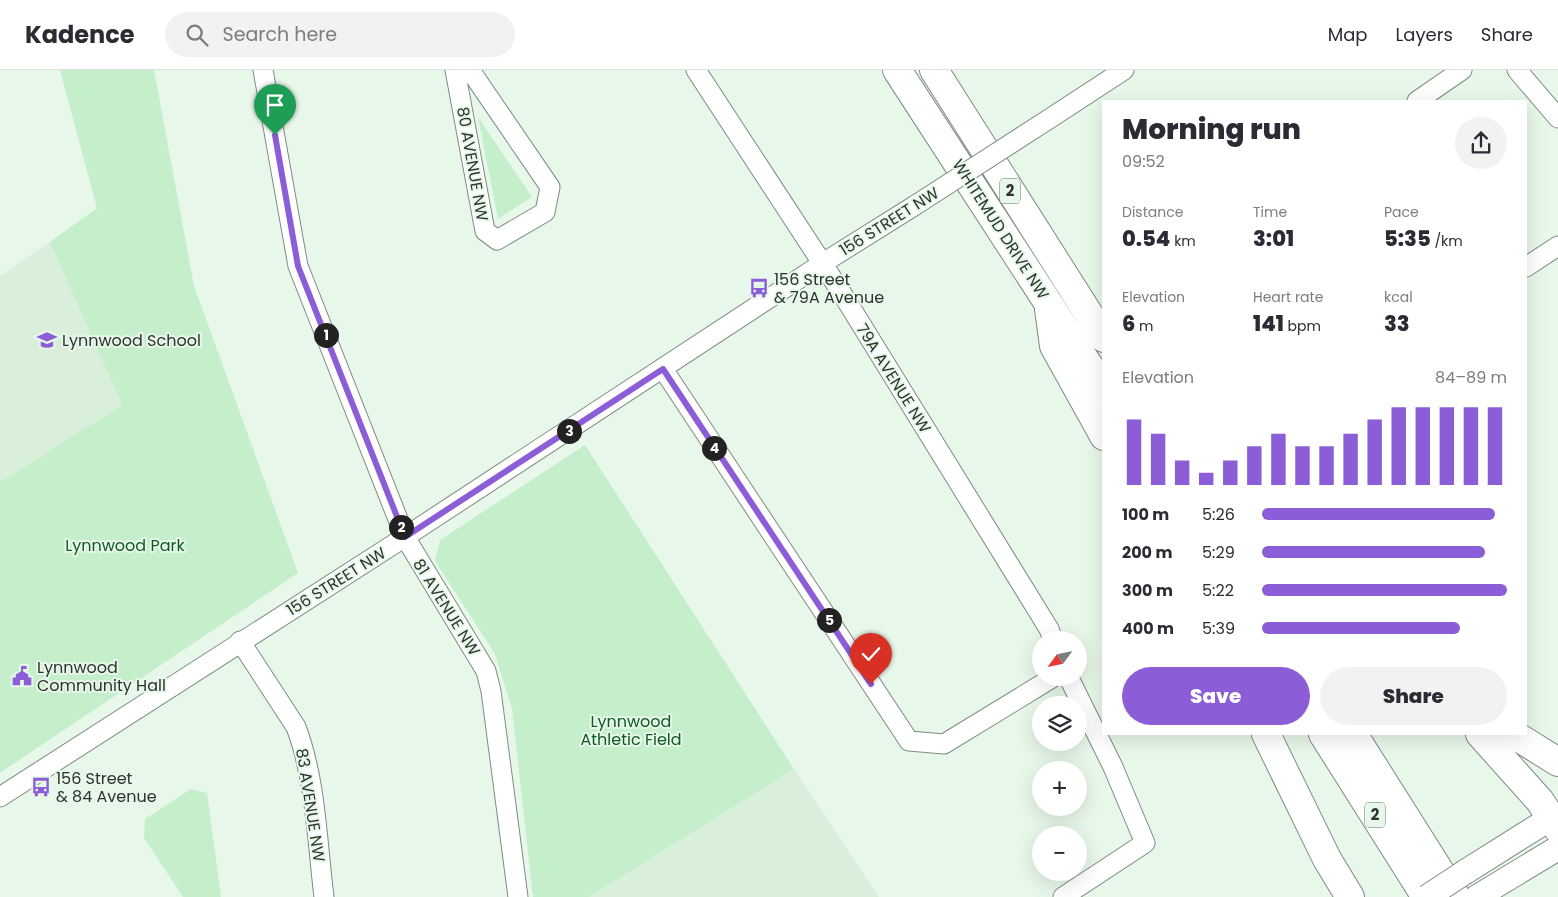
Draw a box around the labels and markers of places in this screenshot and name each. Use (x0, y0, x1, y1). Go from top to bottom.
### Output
pin (254, 84, 296, 135)
place label: 156 Street & 79A Avenue (774, 268, 884, 309)
bus stop icon: 156 Street & 79A Avenue (748, 277, 770, 299)
pin: 1 (314, 322, 338, 348)
school or university icon: Lynnwood School (36, 329, 58, 351)
place label: Lynnwood School (62, 329, 201, 352)
pin: 3 (556, 418, 582, 444)
pin: 4 (702, 436, 726, 460)
pin: 2 (388, 514, 414, 540)
pin: 5 (816, 608, 842, 632)
pin (850, 633, 892, 684)
place label: Lynnwood Community Hall (37, 656, 166, 697)
public building icon: Lynnwood Community Hall (11, 665, 33, 687)
place label: 156 Street & 84 Avenue (56, 767, 157, 808)
bus stop icon: 156 Street & 84 Avenue (30, 776, 52, 798)

